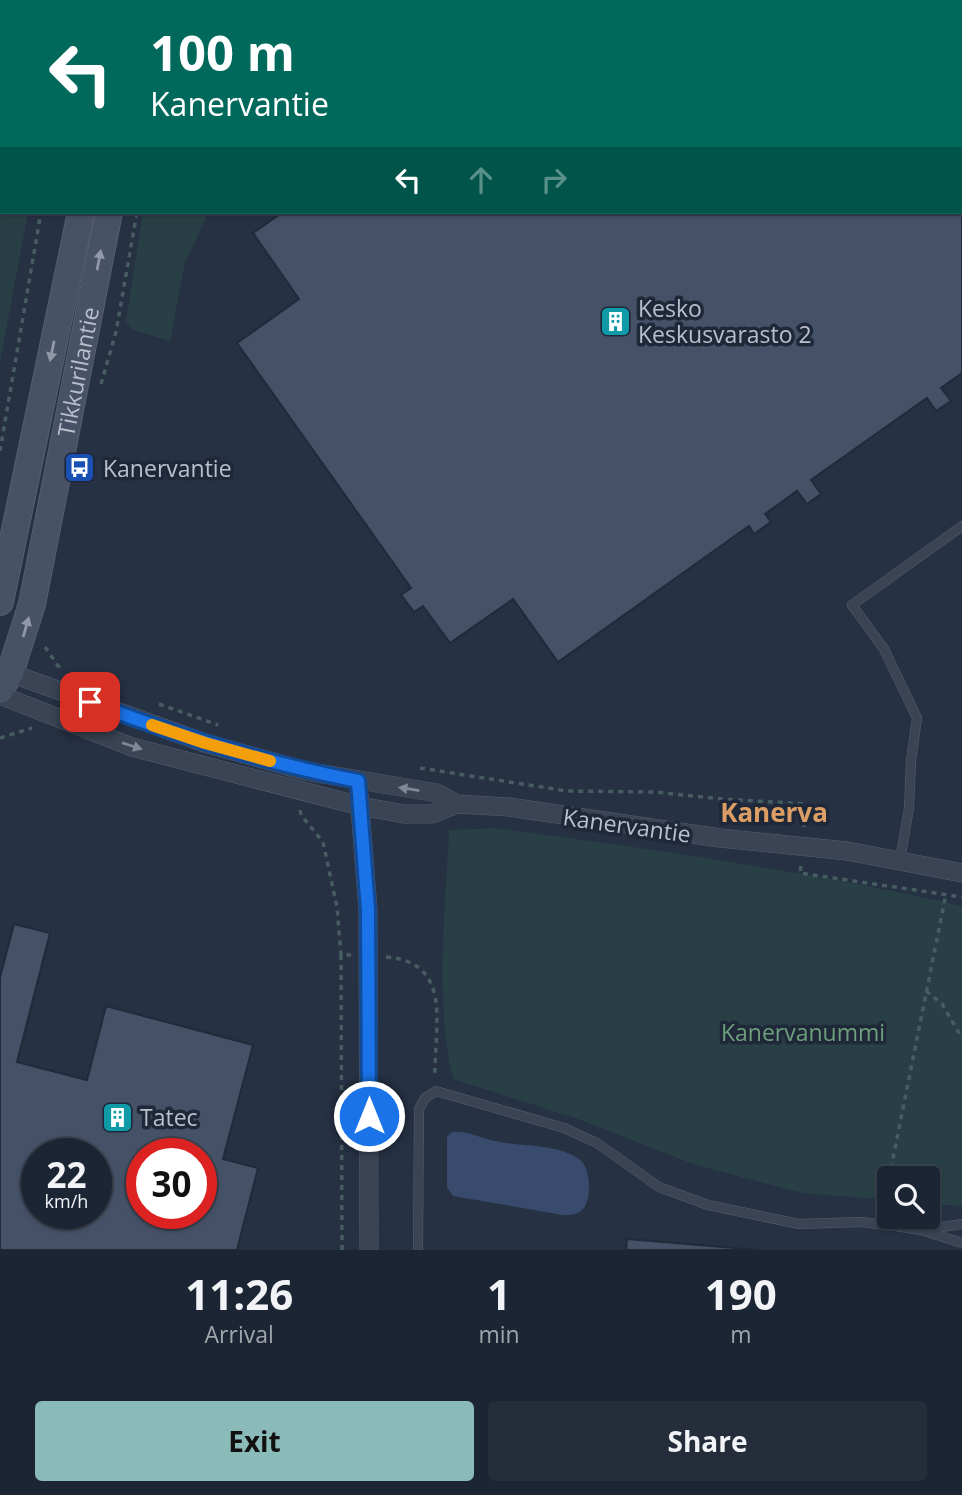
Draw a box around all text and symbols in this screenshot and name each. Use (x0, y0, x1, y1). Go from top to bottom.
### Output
text: 100 m (150, 19, 295, 85)
icon: left (35, 28, 126, 119)
text: Kanervantie (150, 82, 329, 125)
icon: left (389, 161, 427, 199)
icon: ahead (462, 161, 500, 199)
icon: right (535, 161, 573, 199)
one-way arrow (94, 249, 105, 271)
place label: Kesko Keskusvarasto 2 (638, 292, 812, 350)
street label: Tikkurilantie (49, 304, 106, 439)
building icon: Kesko Keskusvarasto 2 (598, 304, 632, 338)
one-way arrow (47, 340, 58, 362)
bus stop icon: Kanervantie (63, 451, 97, 485)
place label: Kanervantie (103, 452, 232, 484)
one-way arrow (21, 617, 31, 638)
pin (60, 672, 120, 732)
icon: arrive (71, 683, 109, 721)
one-way arrow (122, 741, 143, 752)
one-way arrow (398, 783, 420, 794)
district label: Kanerva (720, 794, 828, 830)
street label: Kanervantie (561, 800, 693, 850)
park label: Kanervanummi (721, 1016, 885, 1048)
position arrow (332, 1079, 406, 1153)
building icon: Tatec (100, 1100, 134, 1134)
place label: Tatec (140, 1101, 198, 1133)
speed limit sign: 30 (126, 1138, 217, 1229)
text: 22 (46, 1151, 87, 1198)
map controls (877, 1166, 940, 1229)
button: search (877, 1166, 940, 1229)
text: km/h (45, 1189, 88, 1213)
text: 11:26 (185, 1265, 293, 1322)
text: 1 (487, 1265, 511, 1322)
text: 190 (705, 1265, 777, 1322)
text: Arrival (205, 1318, 274, 1350)
text: min (478, 1318, 520, 1350)
text: m (730, 1318, 751, 1350)
button: Exit (35, 1401, 474, 1481)
button: Share (488, 1401, 927, 1481)

